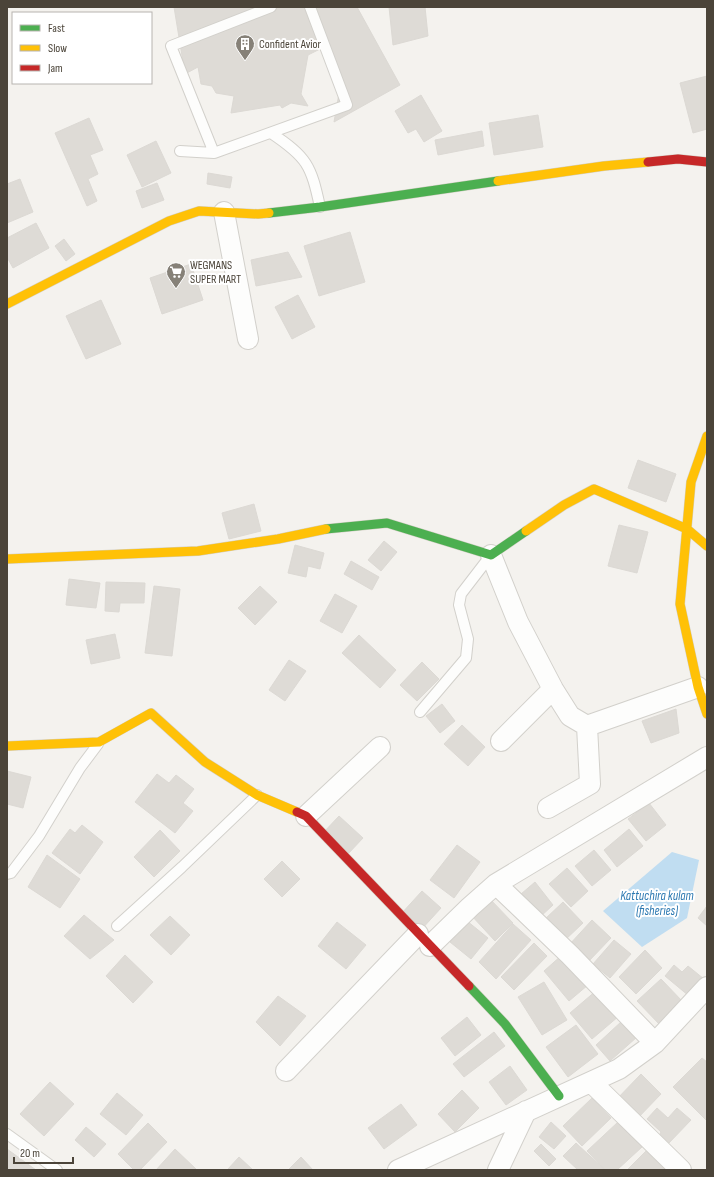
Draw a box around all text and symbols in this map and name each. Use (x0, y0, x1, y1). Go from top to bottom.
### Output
legend (12, 12, 152, 84)
text: Fast (48, 21, 65, 36)
building icon: Confident Avior (234, 33, 256, 61)
place label: Confident Avior (259, 37, 322, 52)
text: Slow (48, 41, 67, 56)
text: Jam (47, 61, 63, 76)
place label: WEGMANS SUPER MART (190, 258, 241, 287)
supermarket icon: WEGMANS SUPER MART (165, 261, 187, 289)
water label: Kattuchira kulam (fisheries) (620, 888, 694, 919)
scale bar (14, 1139, 73, 1165)
text: 20 m (20, 1146, 40, 1161)

